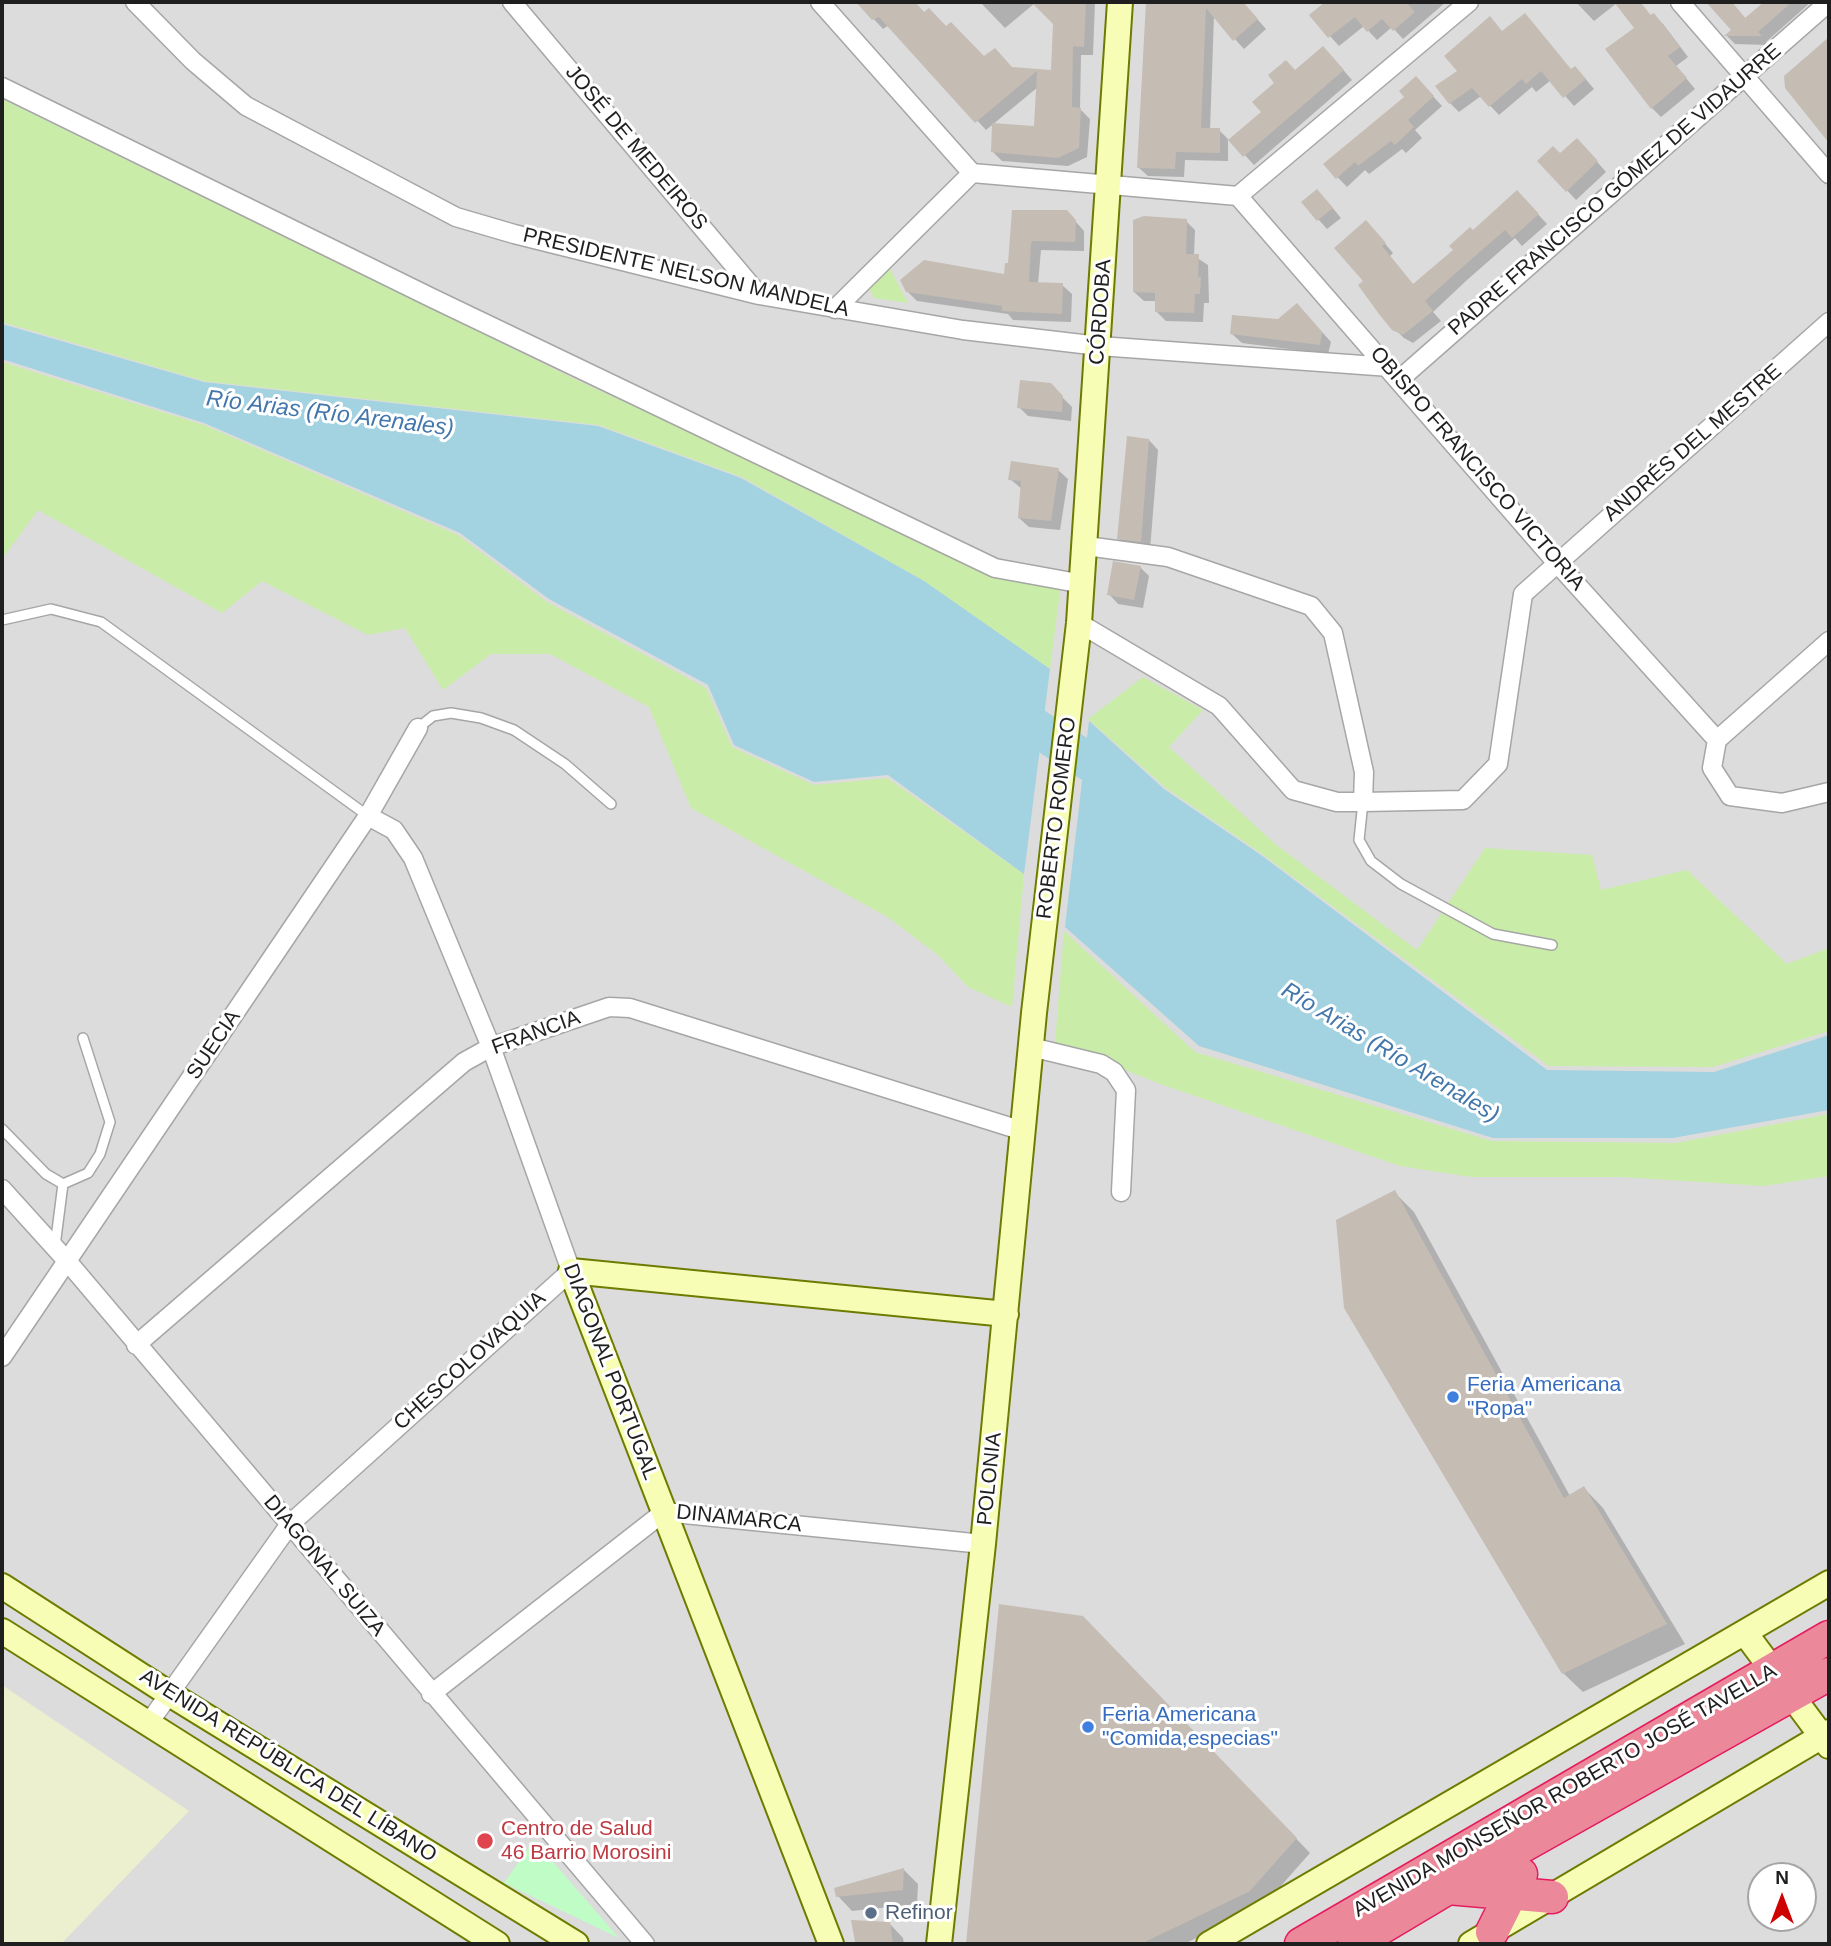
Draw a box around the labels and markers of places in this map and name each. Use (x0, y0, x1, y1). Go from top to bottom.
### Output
place label: Feria Americana "Ropa" (1467, 1372, 1621, 1422)
marker: Feria Americana "Ropa" (1445, 1389, 1461, 1405)
place label: Feria Americana "Comida,especias" (1102, 1702, 1278, 1752)
marker: Feria Americana "Comida,especias" (1080, 1719, 1096, 1735)
place label: Centro de Salud 46 Barrio Morosini (501, 1816, 671, 1866)
marker: Centro de Salud 46 Barrio Morosini (475, 1831, 495, 1851)
place label: Refinor (885, 1900, 953, 1926)
marker: Refinor (863, 1905, 879, 1921)

